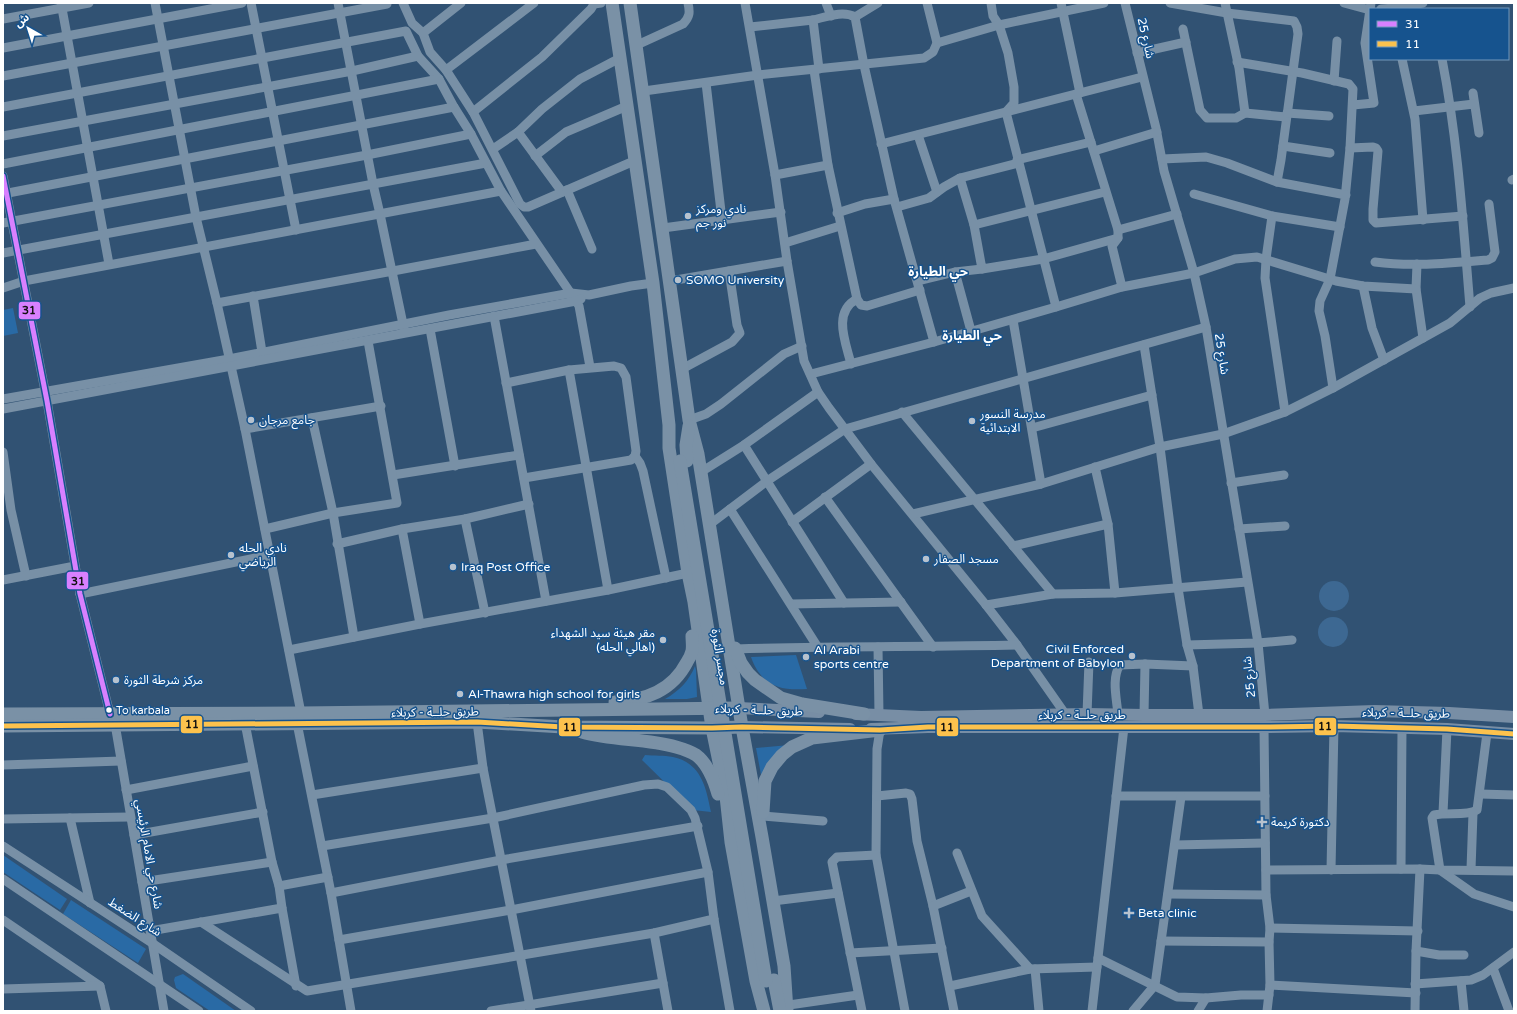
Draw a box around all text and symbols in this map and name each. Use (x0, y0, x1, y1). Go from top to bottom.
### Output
north arrow (8, 8, 48, 48)
legend (1369, 8, 1509, 60)
text: ش (12, 11, 32, 30)
street label: شارع 25 (1133, 16, 1157, 60)
text: 31 (1405, 17, 1420, 31)
text: 11 (1405, 37, 1420, 51)
place label: نادي ومركز نور جم (695, 202, 746, 232)
marker: نادي ومركز نور جم (683, 211, 693, 221)
district label: حي الطيارة (908, 264, 968, 282)
place label: SOMO University (686, 273, 785, 287)
marker: SOMO University (673, 275, 683, 285)
line badge: 31 (18, 301, 41, 320)
text: 31 (22, 304, 36, 317)
district label: حي الطيارة (942, 328, 1002, 346)
street label: شارع 25 (1210, 332, 1232, 376)
place label: مدرسة النسور الابتدائية (979, 407, 1045, 435)
place label: جامع مرجان (259, 413, 315, 429)
marker: جامع مرجان (246, 415, 256, 425)
marker: مدرسة النسور الابتدائية (967, 416, 977, 426)
place label: نادي الحله الرياضي (239, 541, 287, 572)
marker: نادي الحله الرياضي (226, 550, 236, 560)
place label: مسجد الصفار (933, 552, 999, 566)
marker: مسجد الصفار (921, 554, 931, 564)
place label: Iraq Post Office (461, 560, 550, 574)
marker: Iraq Post Office (448, 562, 458, 572)
line badge: 31 (66, 571, 89, 590)
text: 31 (71, 575, 85, 588)
place label: مقر هيئة سيد الشهداء (اهالي الحله) (551, 626, 655, 657)
street label: مجسر الثورة (709, 628, 731, 686)
marker: مقر هيئة سيد الشهداء (اهالي الحله) (658, 635, 668, 645)
place label: Civil Enforced Department of Babylon (991, 642, 1124, 670)
place label: Al Arabi sports centre (814, 643, 889, 671)
marker: Civil Enforced Department of Babylon (1127, 651, 1137, 661)
marker: Al Arabi sports centre (801, 652, 811, 662)
street label: شارع 25 (1240, 655, 1260, 698)
place label: مركز شرطة الثورة (124, 673, 203, 687)
marker: مركز شرطة الثورة (111, 675, 121, 685)
place label: Al-Thawra high school for girls (468, 687, 640, 701)
marker: Al-Thawra high school for girls (455, 689, 465, 699)
street label: طريق حلــة - كربلاء (715, 701, 803, 720)
place label: To karbala (116, 704, 170, 717)
street label: طريق حلــة - كربلاء (391, 704, 479, 721)
marker: To karbala (104, 705, 114, 715)
street label: طريق حلــة - كربلاء (1362, 705, 1450, 722)
street label: طريق حلــة - كربلاء (1038, 708, 1126, 723)
line badge: 11 (180, 715, 203, 734)
line badge: 11 (558, 717, 581, 737)
line badge: 11 (936, 717, 959, 737)
line badge: 11 (1314, 717, 1337, 736)
text: 11 (185, 718, 199, 731)
text: 11 (1318, 720, 1332, 733)
text: 11 (563, 721, 577, 734)
text: 11 (940, 721, 954, 734)
street label: شارع حي الامام الرئيسي (130, 798, 166, 910)
place label: دكتورة كريمة (1271, 815, 1330, 829)
marker: دكتورة كريمة (1256, 816, 1268, 828)
street label: شارع الضغط (105, 895, 164, 941)
place label: Beta clinic (1138, 906, 1197, 920)
marker: Beta clinic (1123, 907, 1135, 919)

